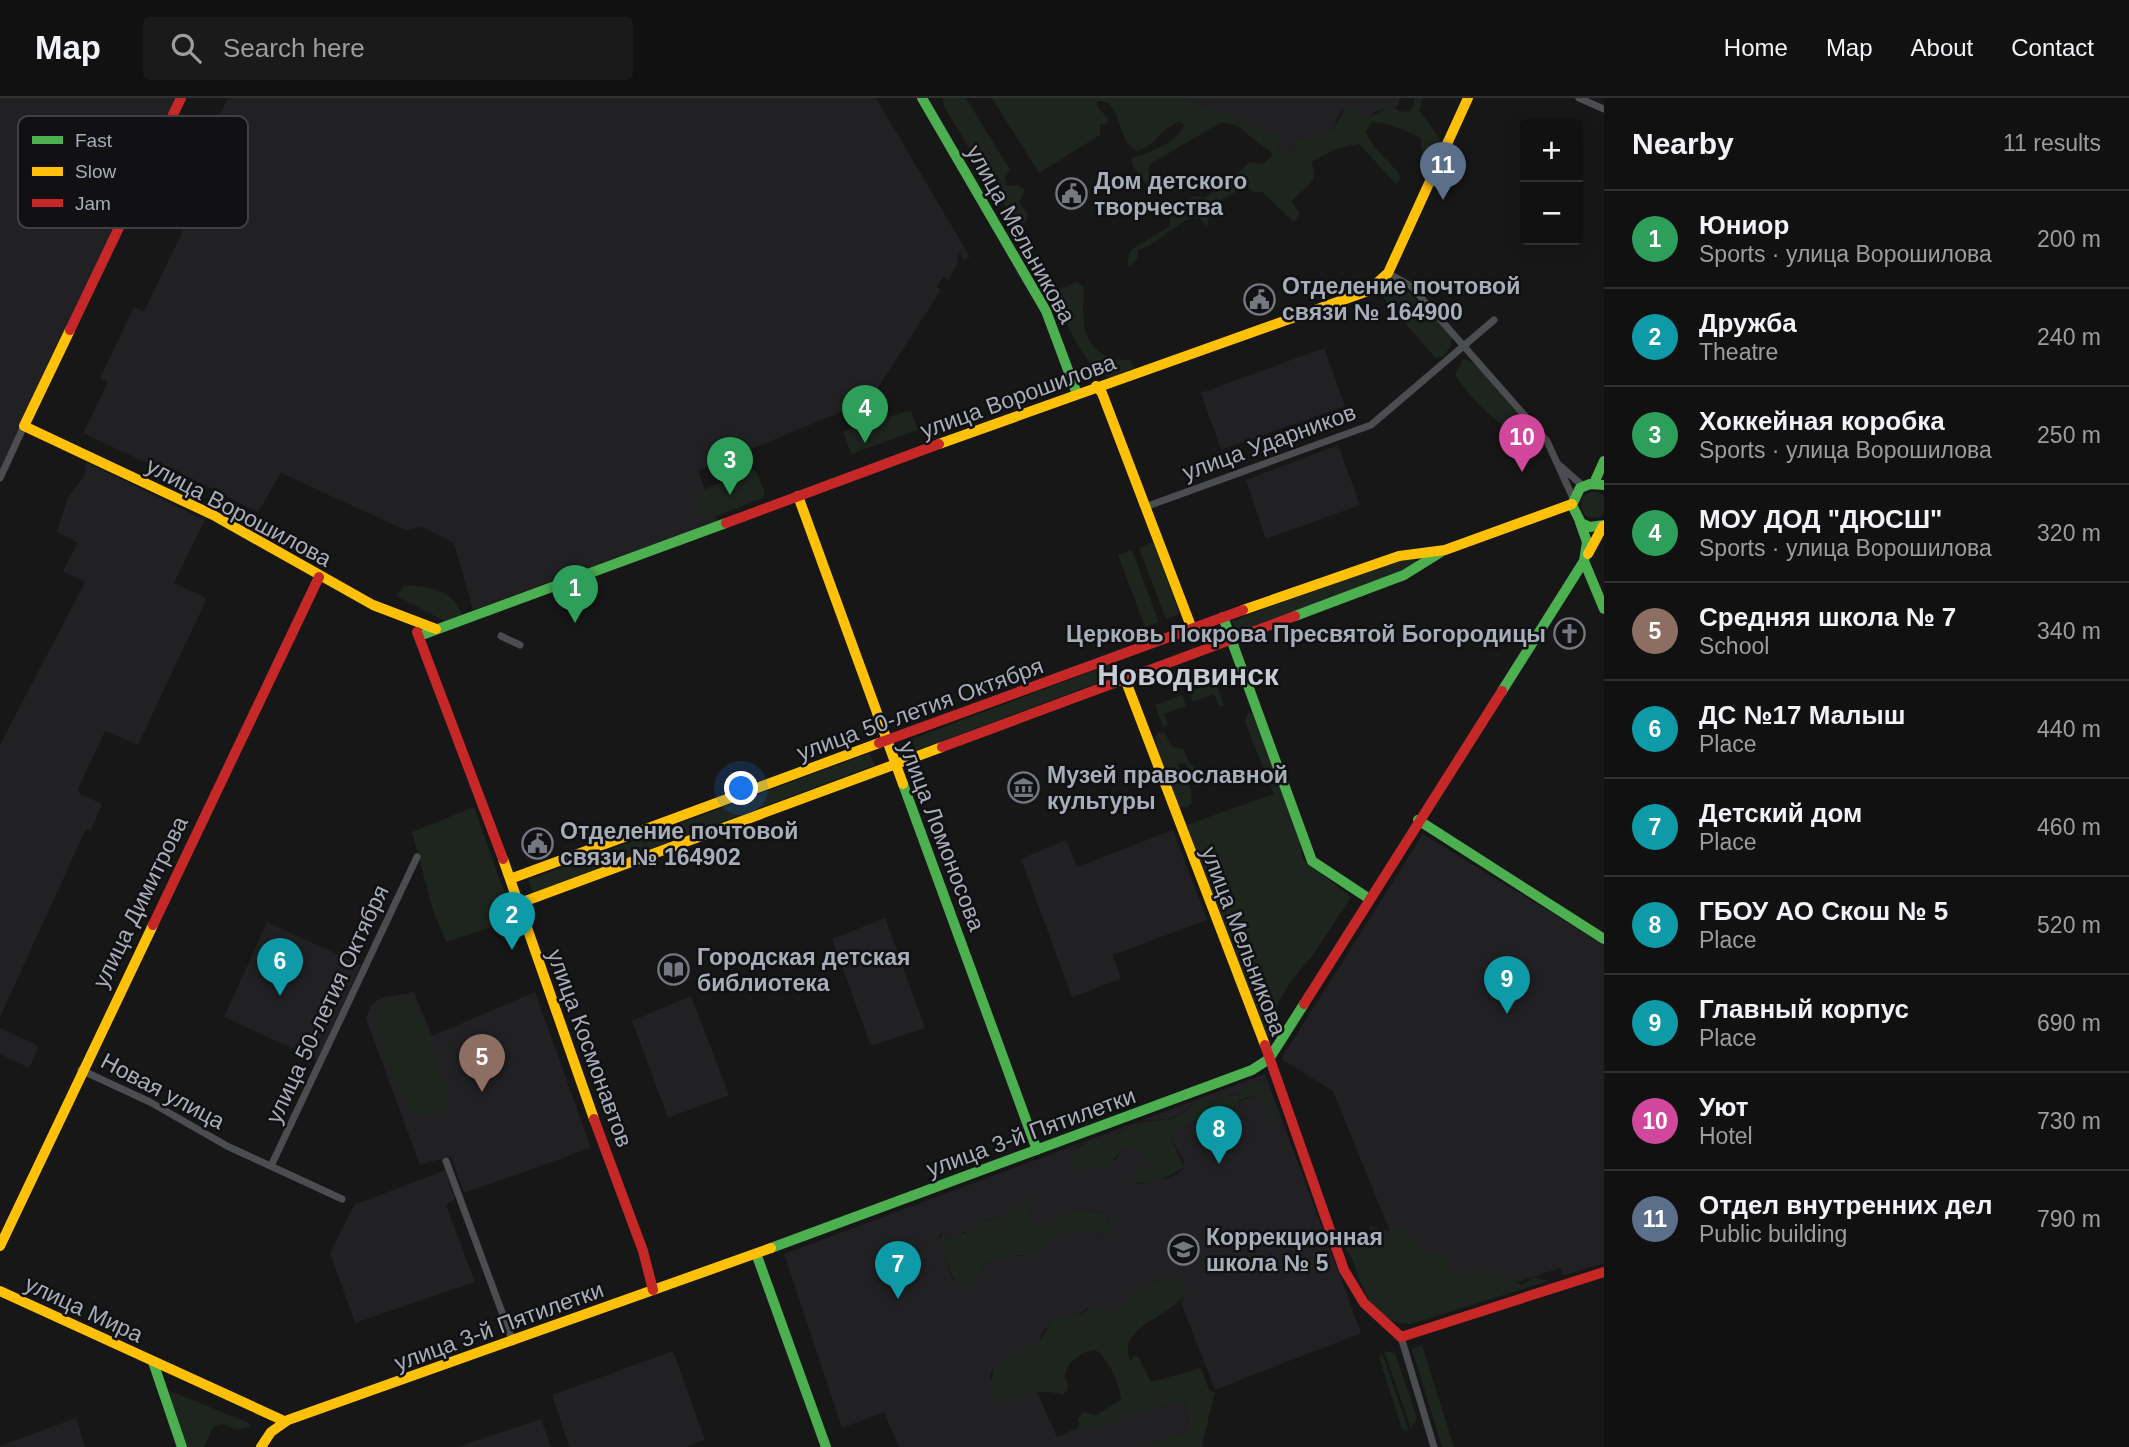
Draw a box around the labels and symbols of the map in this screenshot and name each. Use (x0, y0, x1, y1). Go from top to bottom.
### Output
legend (18, 116, 248, 228)
text: Fast (75, 130, 113, 151)
street label: улица Мельникова (961, 140, 1081, 328)
pin: 11 (1420, 142, 1466, 200)
text: Slow (75, 161, 116, 182)
place label: Дом детского творчества (1094, 168, 1247, 220)
public building icon: Дом детского творчества (1054, 177, 1088, 211)
text: Jam (75, 193, 111, 214)
place label: Отделение почтовой связи № 164900 (1282, 273, 1520, 325)
public building icon: Отделение почтовой связи № 164900 (1242, 282, 1276, 316)
street label: улица Ворошилова (917, 349, 1119, 443)
pin: 4 (842, 385, 888, 443)
street label: улица Ударников (1179, 399, 1359, 485)
pin: 10 (1499, 414, 1545, 472)
pin: 3 (707, 437, 753, 495)
street label: улица Ворошилова (142, 452, 336, 572)
pin: 1 (552, 565, 598, 623)
church icon: Церковь Покрова Пресвятой Богородицы (1552, 617, 1586, 651)
place label: Церковь Покрова Пресвятой Богородицы (1066, 621, 1546, 647)
street label: улица 50-летия Октября (793, 652, 1047, 766)
district label: Новодвинск (1097, 658, 1280, 691)
street label: улица Ломоносова (894, 738, 990, 935)
place label: Музей православной культуры (1047, 762, 1288, 814)
your location (724, 771, 758, 805)
museum icon: Музей православной культуры (1007, 771, 1041, 805)
street label: улица Димитрова (87, 812, 193, 992)
place label: Отделение почтовой связи № 164902 (560, 818, 798, 870)
public building icon: Отделение почтовой связи № 164902 (520, 827, 554, 861)
street label: улица Мельникова (1196, 843, 1292, 1039)
street label: улица 50-летия Октября (260, 881, 394, 1127)
pin: 2 (489, 892, 535, 950)
pin: 6 (257, 938, 303, 996)
place label: Городская детская библиотека (697, 944, 911, 996)
street label: улица Космонавтов (542, 946, 638, 1150)
library icon: Городская детская библиотека (657, 953, 691, 987)
pin: 9 (1484, 956, 1530, 1014)
pin: 5 (459, 1034, 505, 1092)
street label: Новая улица (97, 1048, 229, 1135)
street label: улица 3-й Пятилетки (923, 1082, 1139, 1182)
pin: 8 (1196, 1106, 1242, 1164)
place label: Коррекционная школа № 5 (1206, 1224, 1383, 1276)
school or university icon: Коррекционная школа № 5 (1166, 1233, 1200, 1267)
pin: 7 (875, 1241, 921, 1299)
street label: улица Мира (21, 1270, 147, 1348)
street label: улица 3-й Пятилетки (391, 1276, 607, 1376)

